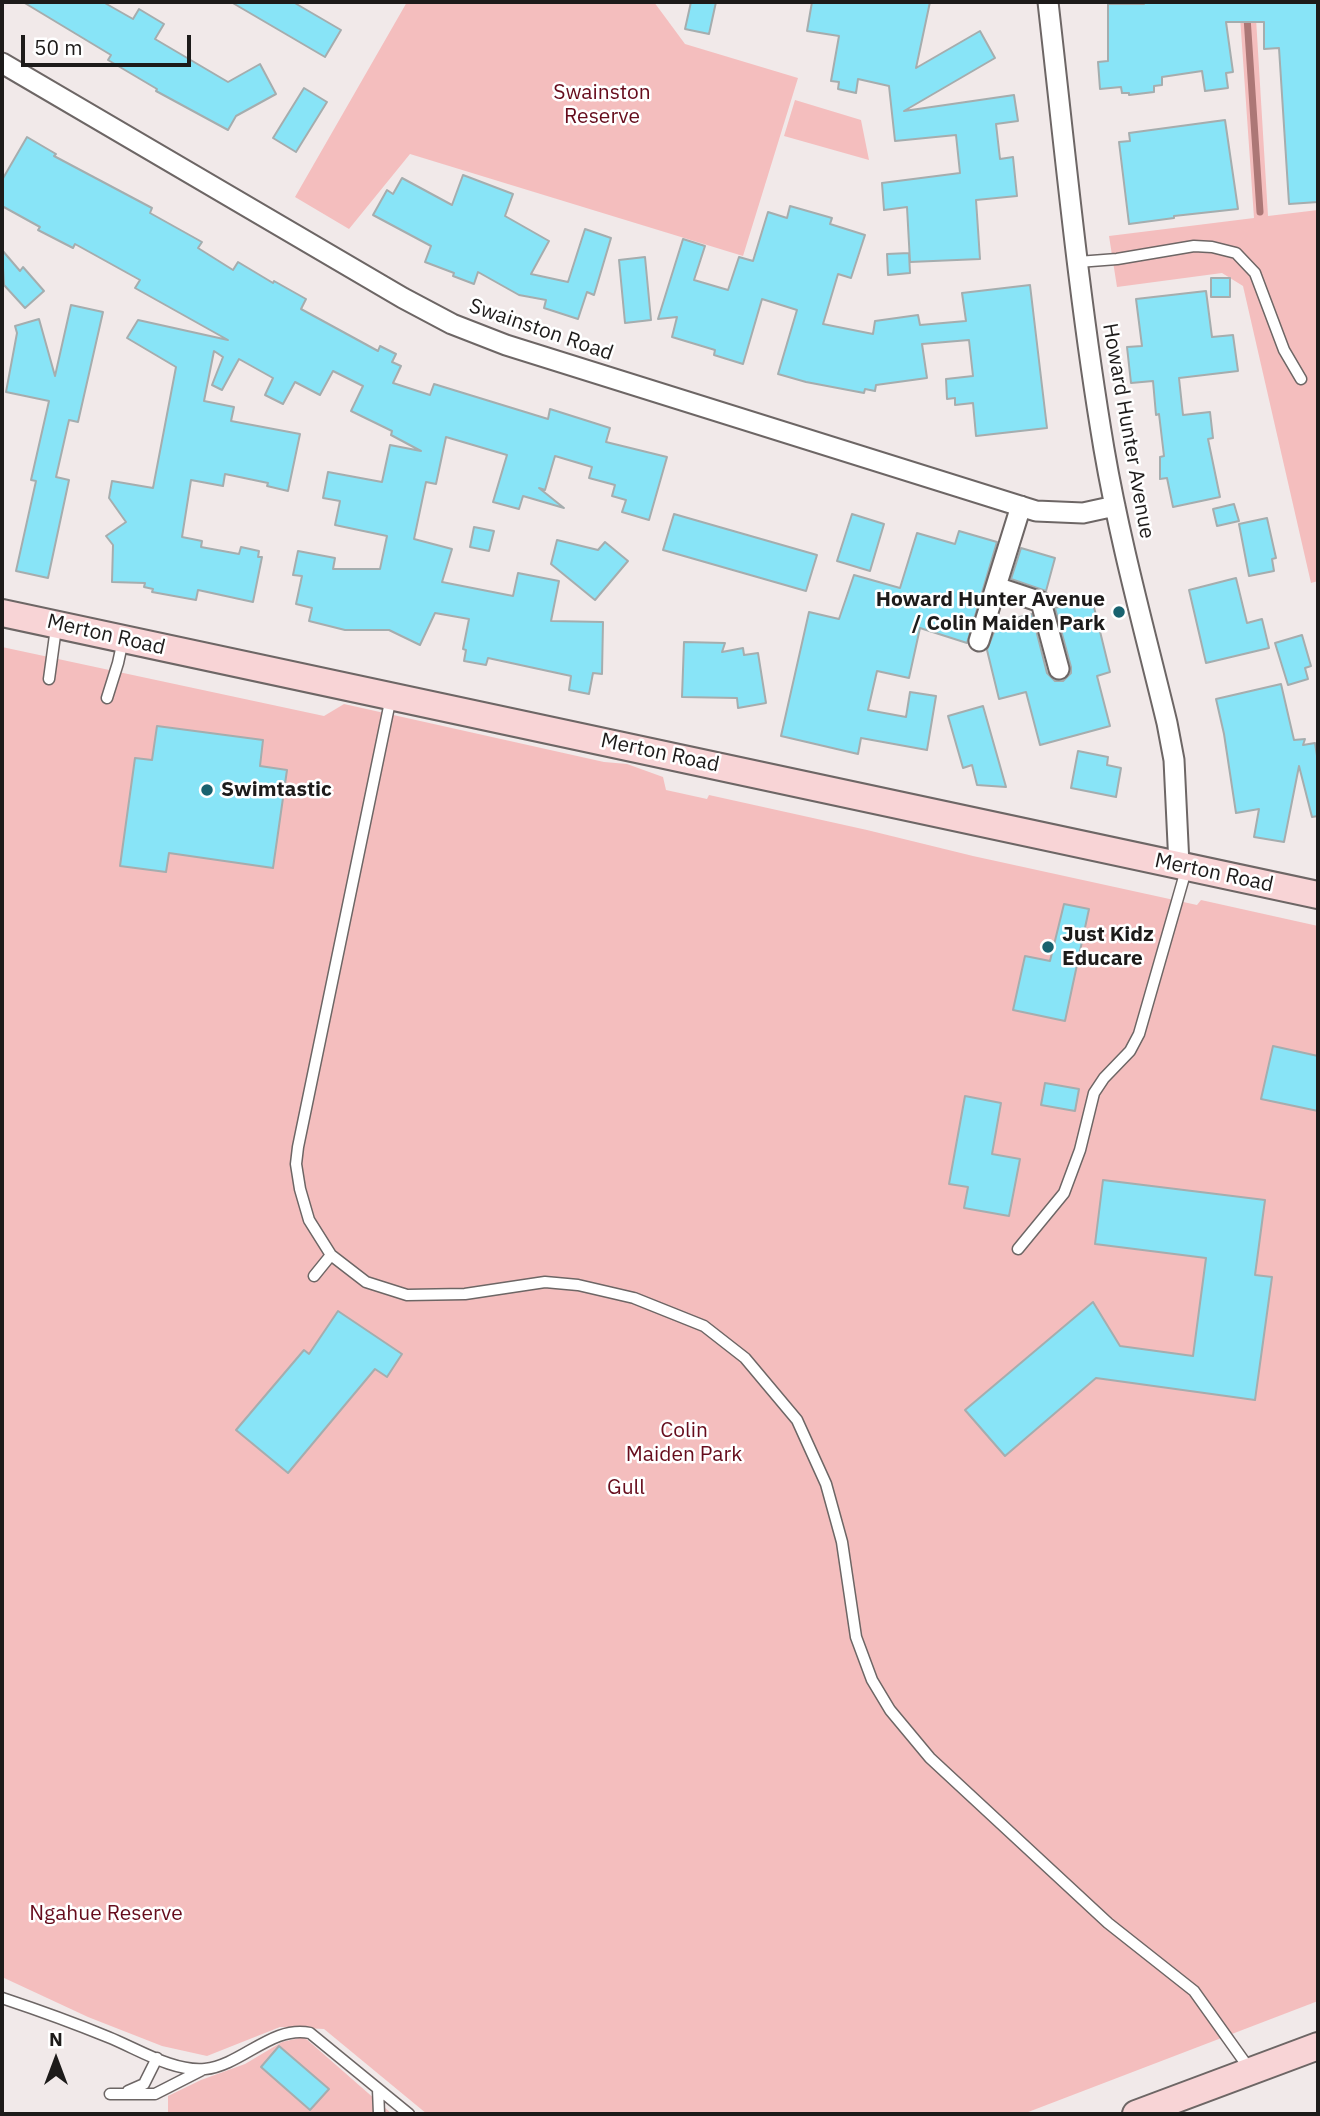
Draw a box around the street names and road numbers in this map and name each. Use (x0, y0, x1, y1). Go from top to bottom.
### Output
street label: Swainston Road (466, 294, 616, 366)
street label: Howard Hunter Avenue (1097, 321, 1159, 541)
street label: Merton Road (44, 609, 168, 661)
street label: Merton Road (598, 728, 722, 778)
street label: Merton Road (1152, 848, 1276, 898)

